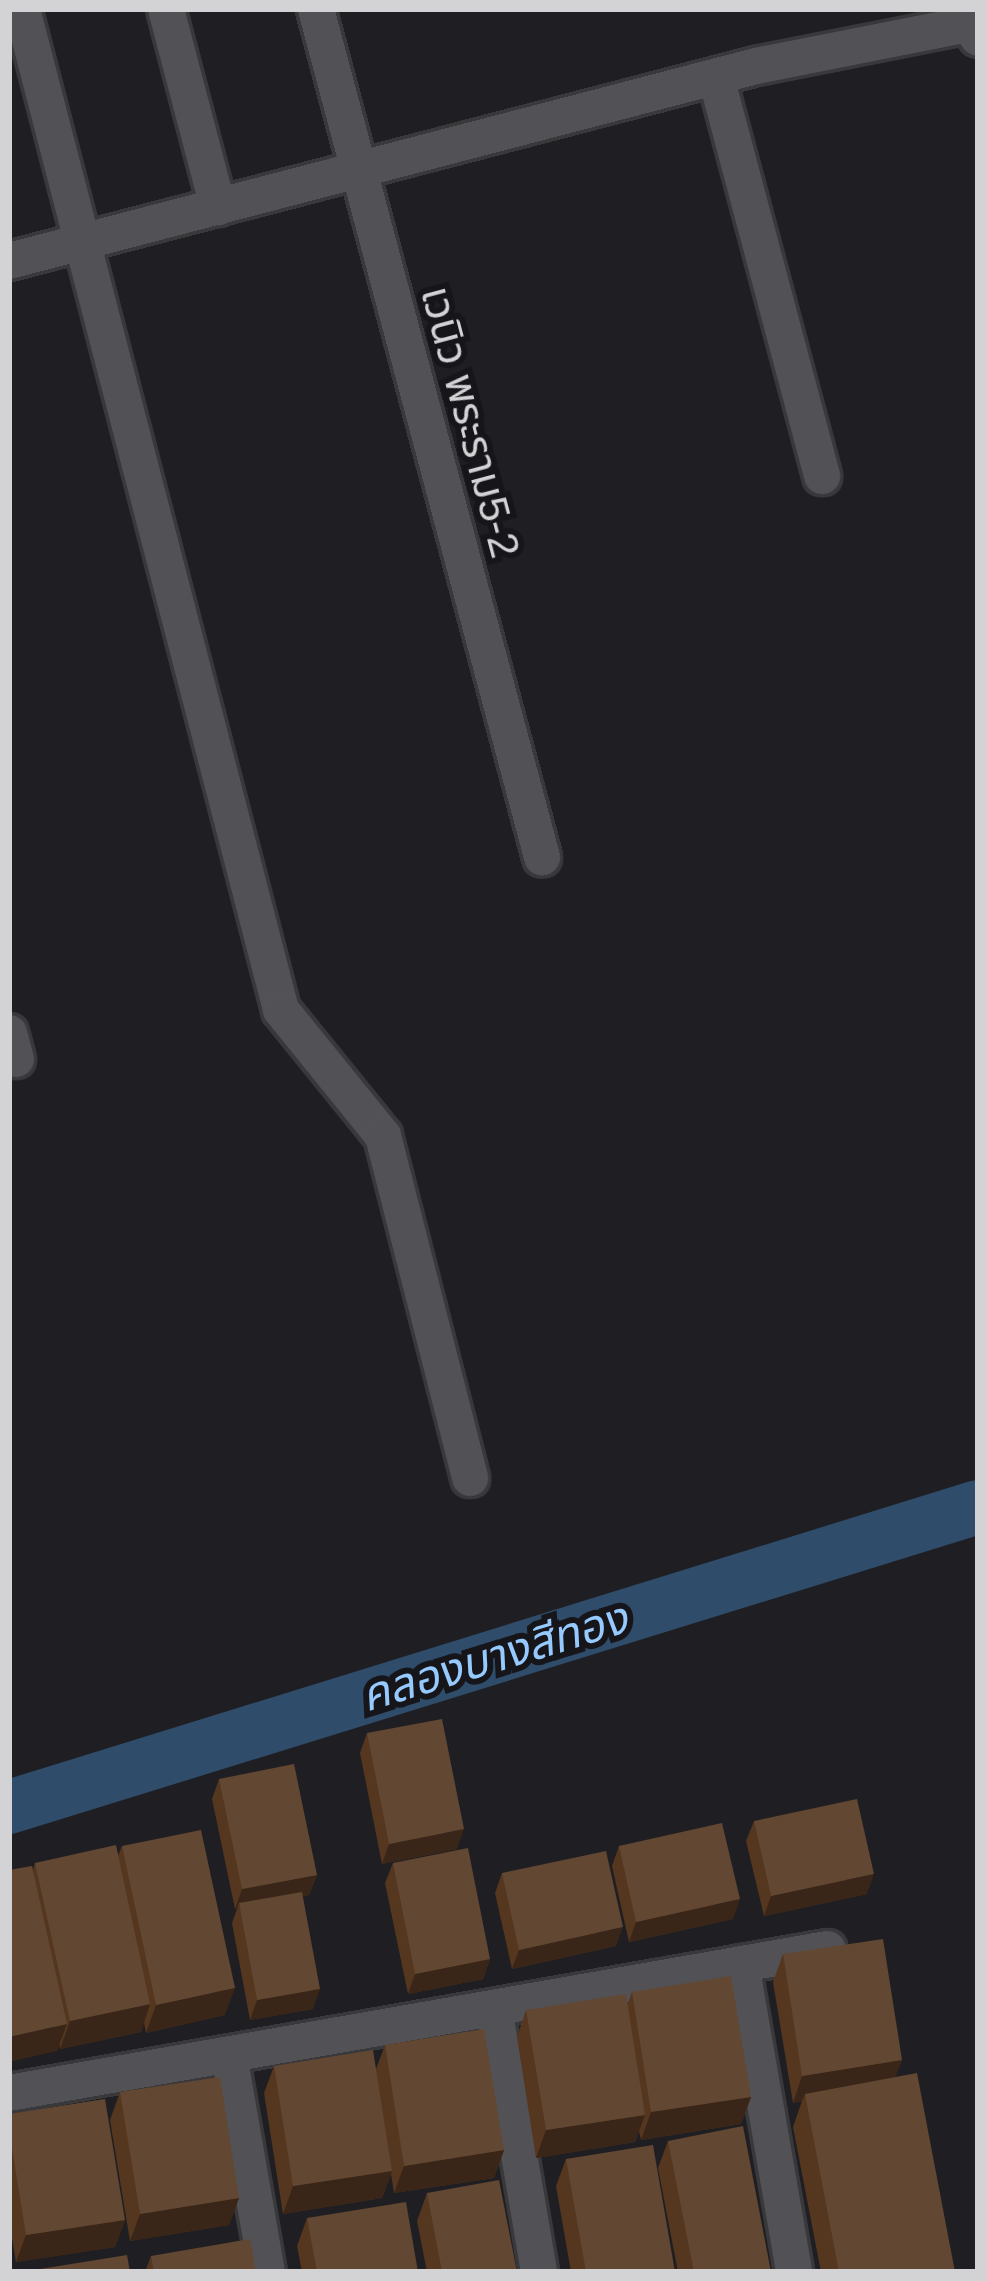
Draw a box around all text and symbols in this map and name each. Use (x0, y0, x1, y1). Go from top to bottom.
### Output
street label: เวนิว พระราม5-2 (410, 281, 530, 563)
water label: คลองบางสีทอง (354, 1591, 634, 1723)

